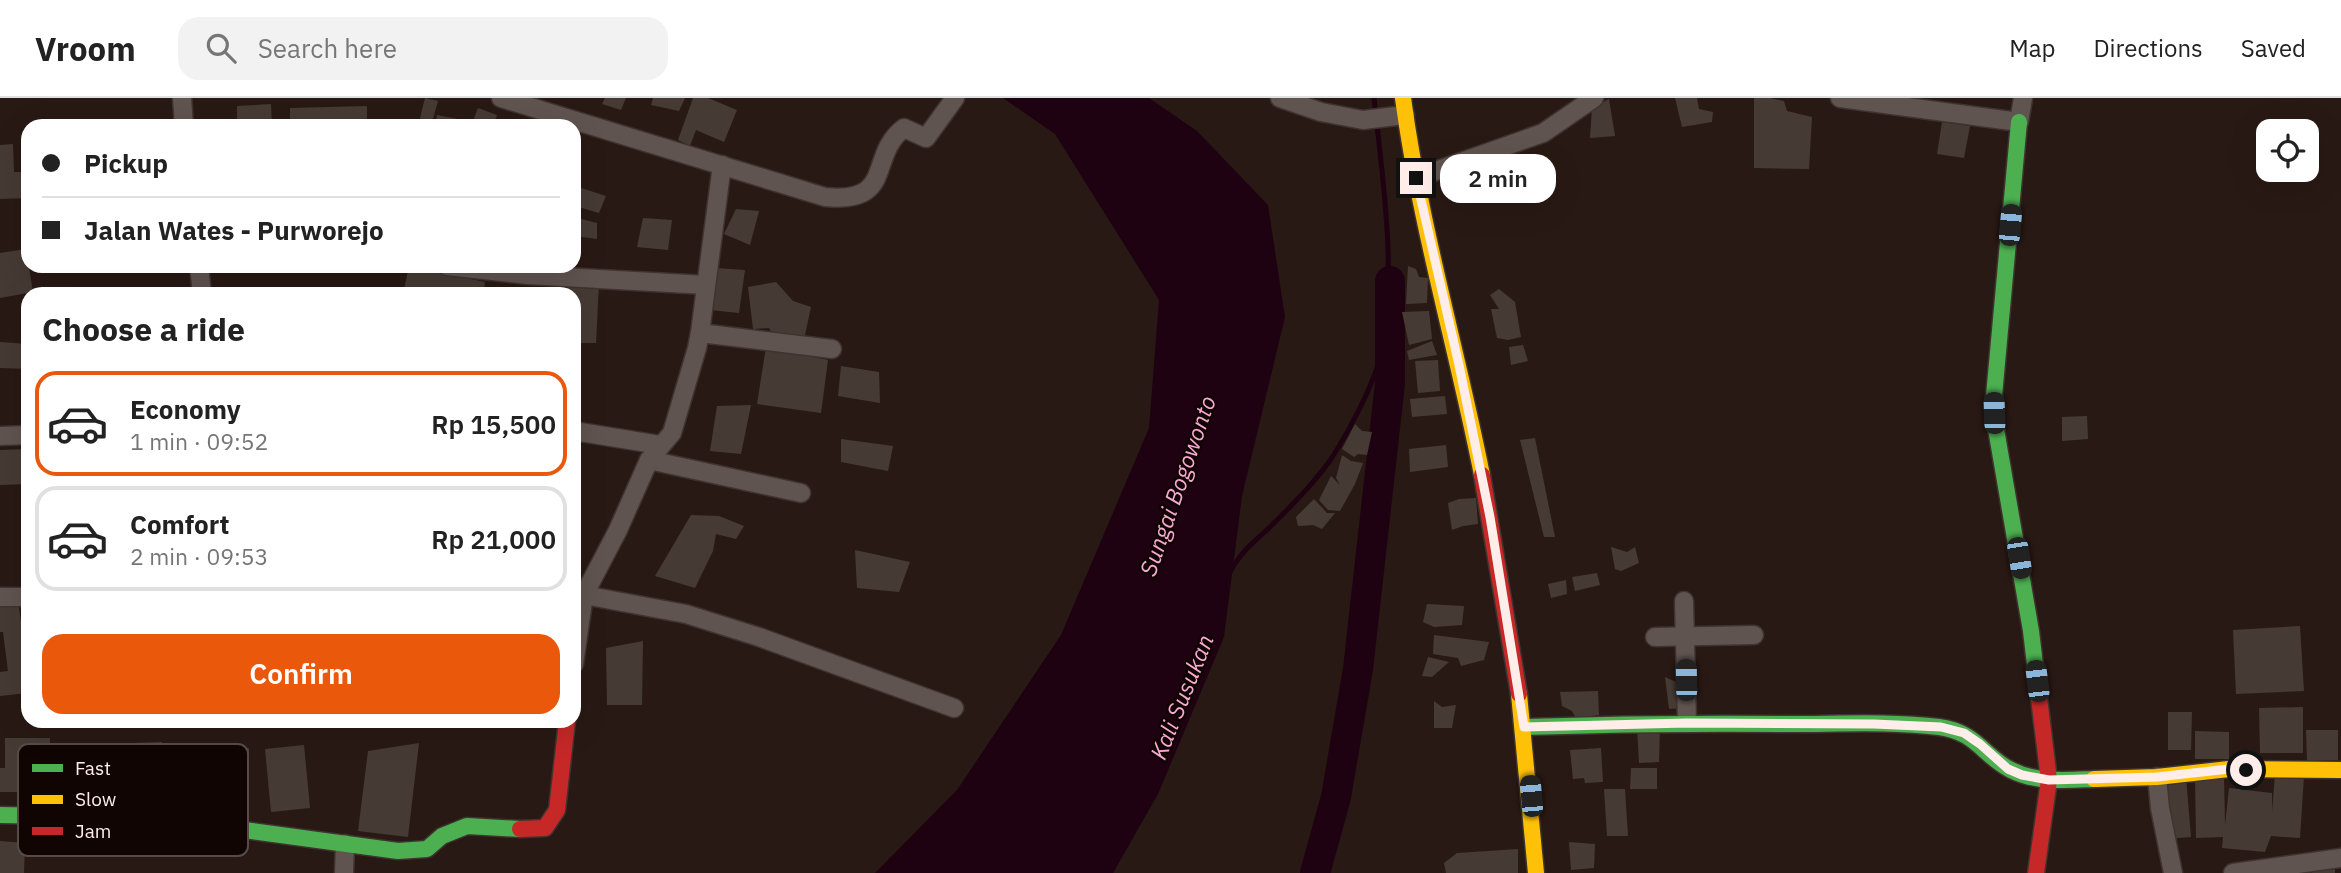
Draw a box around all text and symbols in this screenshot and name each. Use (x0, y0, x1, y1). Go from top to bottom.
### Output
search box (178, 17, 668, 80)
text: Vroom (35, 27, 136, 70)
icon: search (202, 29, 240, 67)
text: Search here (258, 31, 397, 65)
text: Map (2009, 32, 2055, 64)
text: Directions (2093, 32, 2203, 64)
text: Saved (2241, 32, 2306, 64)
map controls (2256, 119, 2319, 182)
button: locate (2256, 119, 2319, 182)
text: Pickup (84, 146, 168, 180)
callout: 2 min (1440, 154, 1556, 202)
route end (1400, 162, 1432, 194)
text: 2 min (1468, 163, 1528, 193)
car (1998, 203, 2023, 247)
text: Jalan Wates - Purworejo (84, 213, 384, 247)
text: Choose a ride (42, 308, 245, 350)
icon: car (46, 392, 109, 455)
text: Economy (130, 392, 241, 426)
water label: Sungai Bogowonto (1132, 392, 1222, 580)
car (1983, 392, 2006, 434)
text: Rp 15,500 (431, 407, 556, 441)
text: 1 min · 09:52 (130, 426, 268, 456)
icon: car (46, 507, 109, 570)
text: Comfort (130, 507, 229, 541)
text: Rp 21,000 (431, 522, 556, 556)
car (2006, 536, 2033, 580)
text: 2 min · 09:53 (130, 541, 268, 571)
water label: Kali Susukan (1142, 630, 1220, 763)
button: Confirm (42, 634, 560, 714)
car (1676, 659, 1697, 701)
car (2025, 659, 2050, 703)
legend (18, 744, 248, 856)
route start (2230, 754, 2262, 786)
text: Fast (75, 756, 111, 780)
car (1519, 774, 1544, 818)
text: Slow (75, 787, 116, 811)
text: Jam (75, 819, 111, 843)

